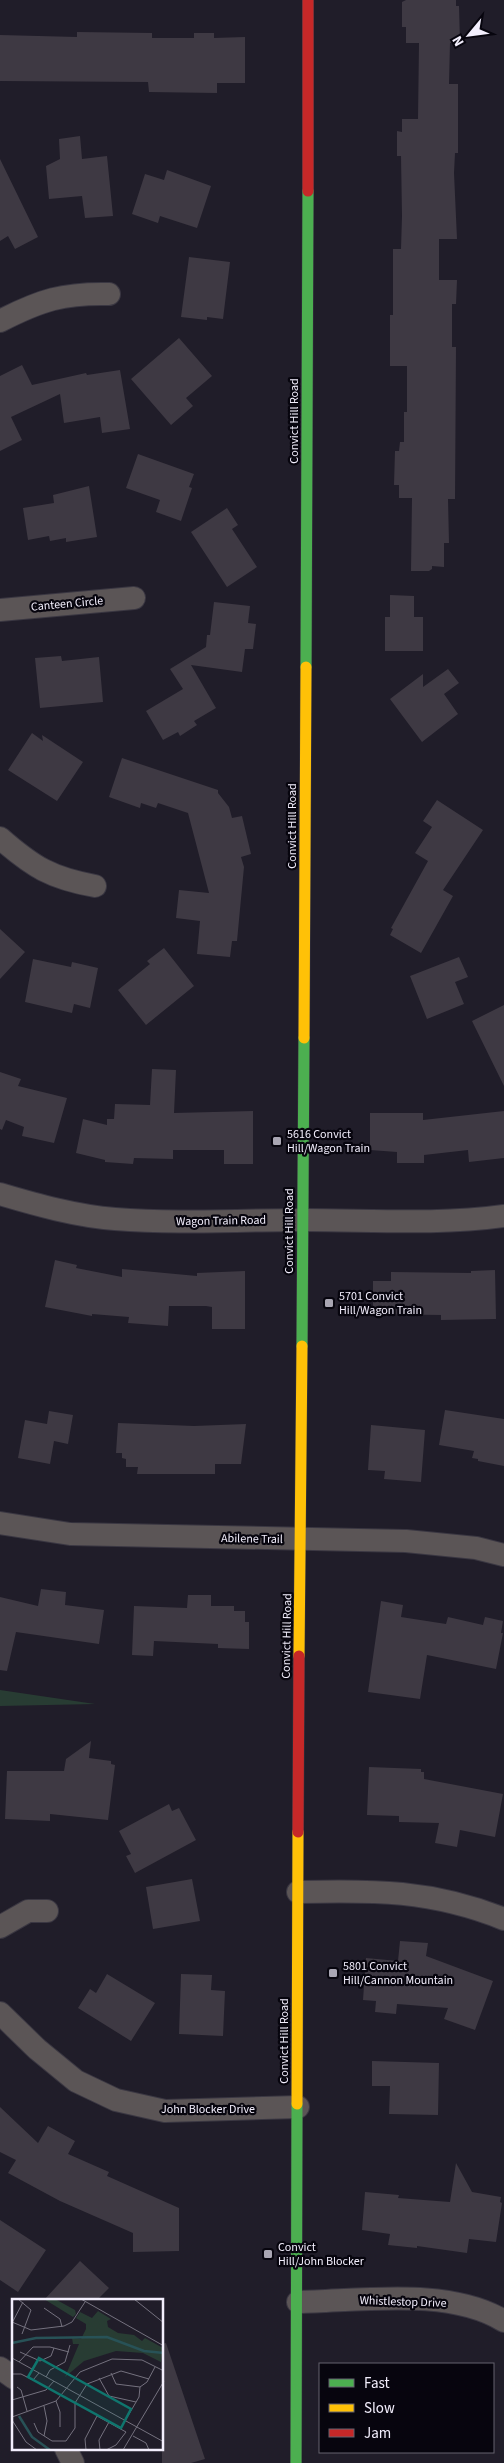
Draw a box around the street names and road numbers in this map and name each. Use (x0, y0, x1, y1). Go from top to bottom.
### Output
street label: Convict Hill Road (286, 378, 303, 464)
street label: Canteen Circle (30, 592, 104, 616)
street label: Convict Hill Road (284, 783, 301, 869)
street label: Convict Hill Road (281, 1188, 298, 1274)
street label: Wagon Train Road (176, 1212, 266, 1230)
street label: Abilene Trail (221, 1530, 283, 1548)
street label: Convict Hill Road (278, 1593, 296, 1679)
street label: Convict Hill Road (276, 1998, 293, 2084)
street label: John Blocker Drive (161, 2101, 255, 2118)
street label: Whistlestop Drive (359, 2292, 447, 2312)

